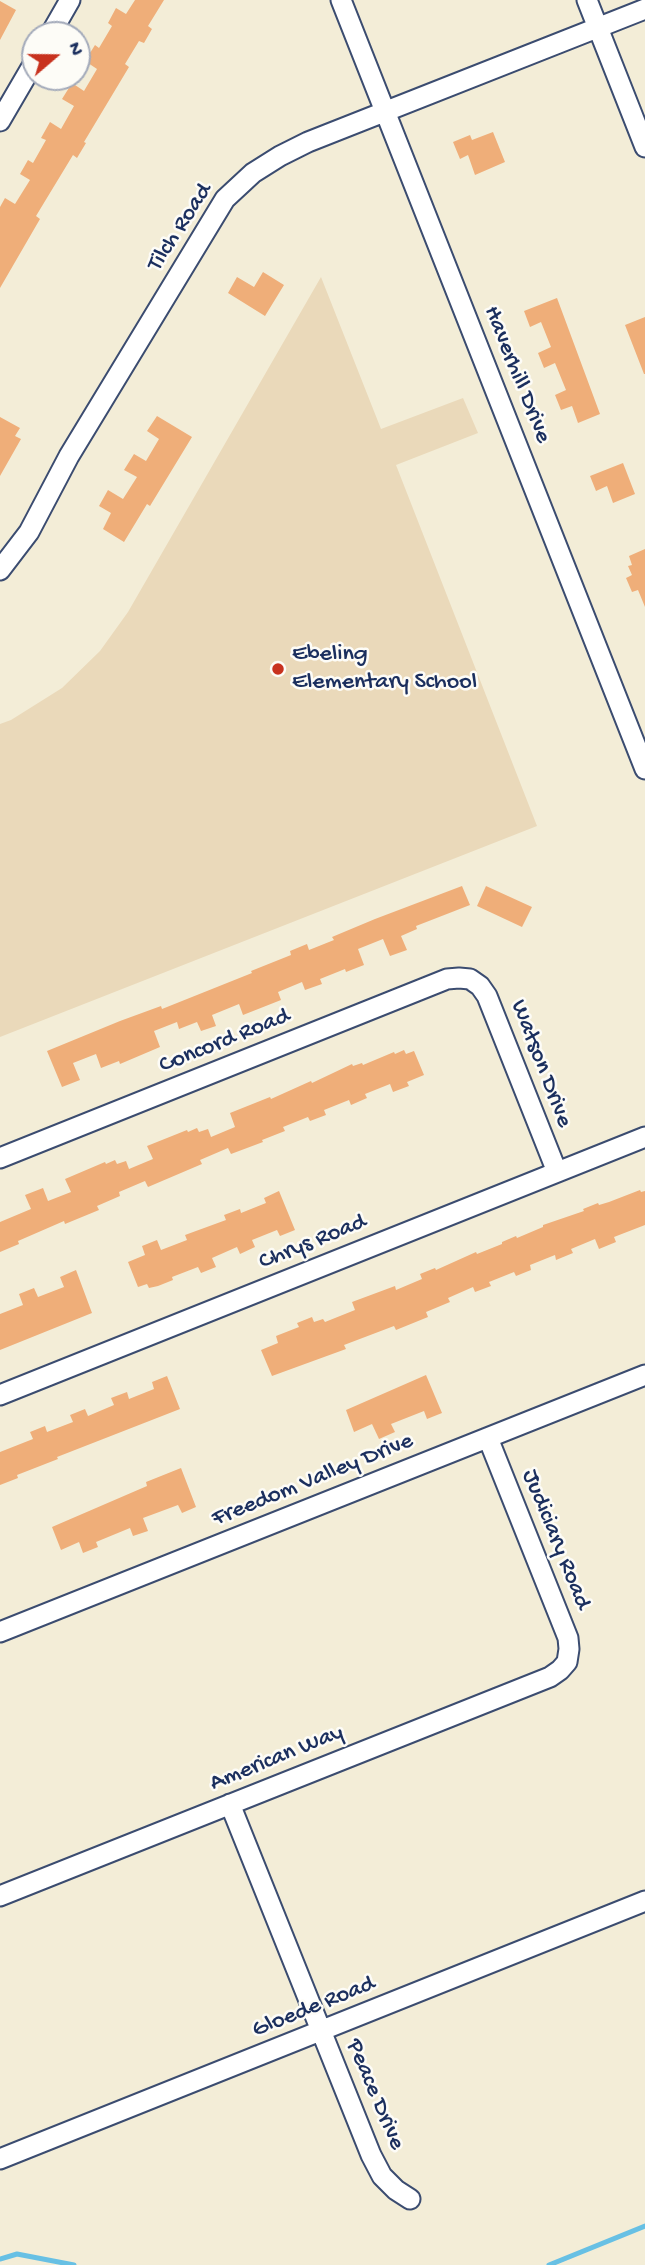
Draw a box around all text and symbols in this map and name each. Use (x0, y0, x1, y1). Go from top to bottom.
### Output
north arrow (21, 21, 91, 91)
text: N (61, 40, 87, 59)
street label: Tilch Road (142, 179, 220, 277)
street label: Haverhill Drive (475, 302, 557, 448)
place label: Ebeling Elementary School (292, 641, 477, 697)
marker: Ebeling Elementary School (270, 661, 286, 677)
street label: Watson Drive (503, 996, 577, 1132)
street label: Concord Road (156, 1003, 294, 1081)
street label: Chrys Road (255, 1208, 371, 1278)
street label: Freedom Valley Drive (208, 1428, 418, 1534)
street label: Judiciary Road (514, 1466, 596, 1614)
street label: American Way (206, 1719, 348, 1799)
street label: Gloede Road (248, 1970, 380, 2046)
street label: Peace Drive (338, 2035, 410, 2155)

